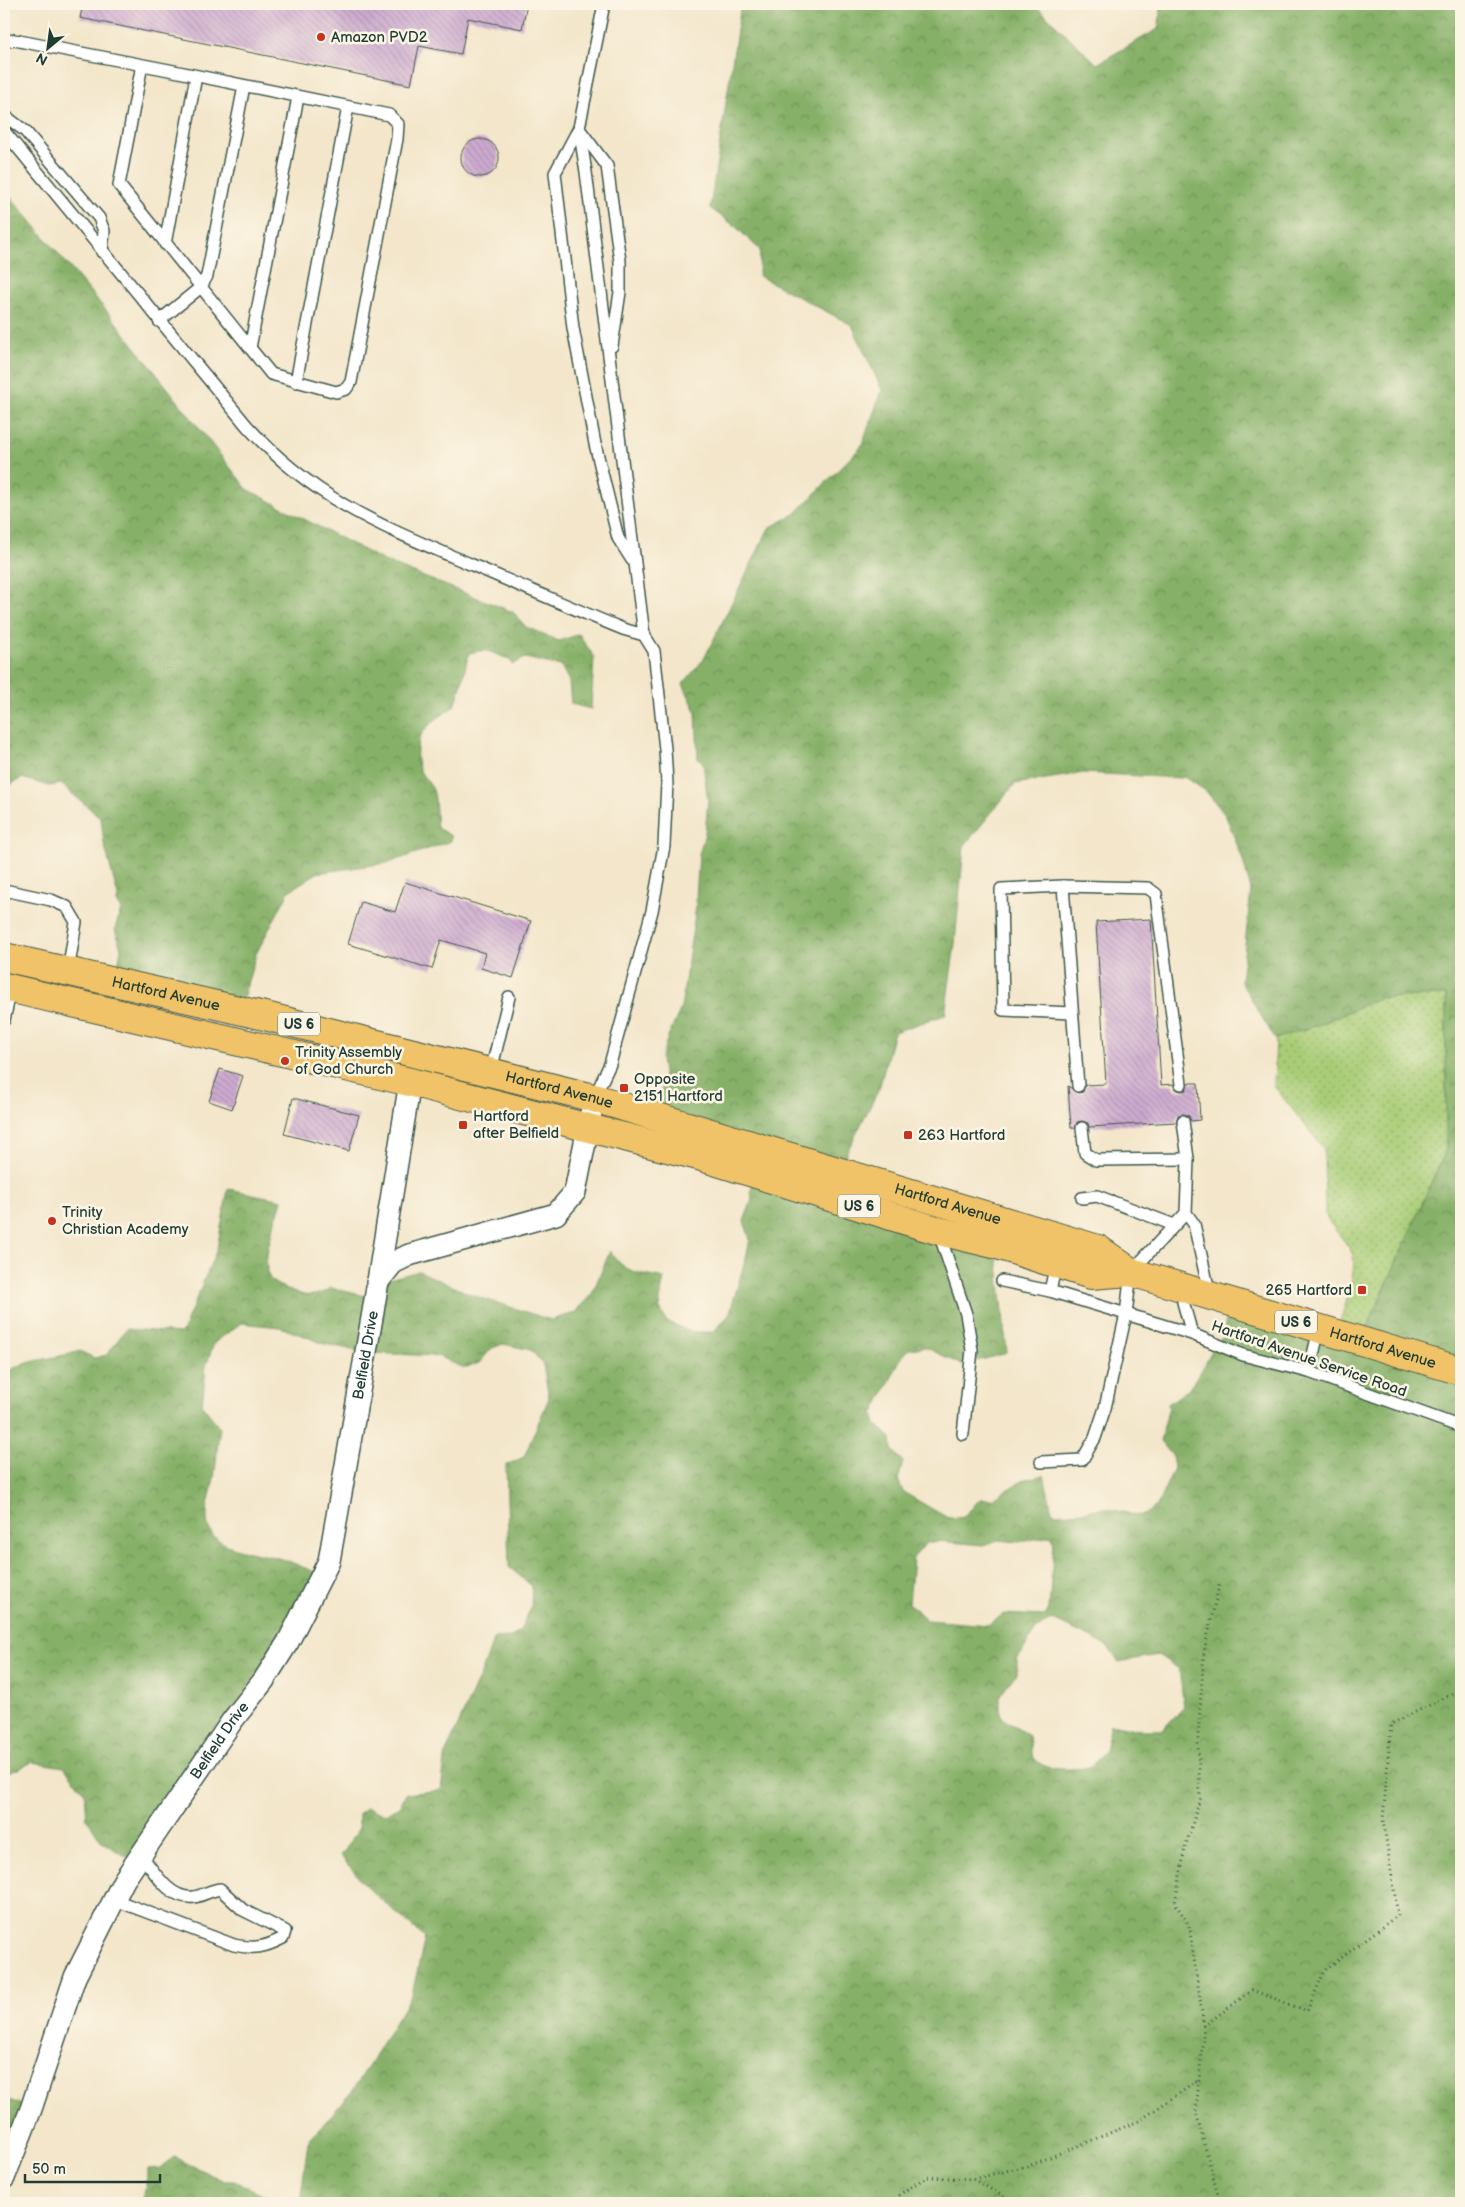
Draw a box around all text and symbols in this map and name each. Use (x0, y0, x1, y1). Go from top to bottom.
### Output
north arrow (22, 22, 72, 72)
place label: Amazon PVD2 (331, 28, 428, 47)
marker: Amazon PVD2 (315, 31, 327, 43)
text: N (33, 49, 51, 69)
street label: Hartford Avenue (110, 972, 222, 1015)
road number: US 6 (278, 1012, 320, 1036)
place label: Trinity Assembly of God Church (295, 1043, 402, 1079)
marker: Trinity Assembly of God Church (279, 1055, 291, 1067)
street label: Hartford Avenue (504, 1067, 616, 1113)
place label: Opposite 2151 Hartford (634, 1070, 723, 1106)
marker: Opposite 2151 Hartford (618, 1082, 630, 1094)
place label: Hartford after Belfield (473, 1107, 559, 1143)
marker: Hartford after Belfield (457, 1119, 469, 1131)
place label: 263 Hartford (918, 1126, 1005, 1145)
marker: 263 Hartford (902, 1129, 914, 1141)
street label: Hartford Avenue (892, 1179, 1004, 1229)
road number: US 6 (838, 1194, 880, 1218)
place label: Trinity Christian Academy (62, 1203, 189, 1239)
marker: Trinity Christian Academy (46, 1215, 58, 1227)
place label: 265 Hartford (1265, 1281, 1352, 1300)
marker: 265 Hartford (1356, 1284, 1368, 1296)
street label: Belfield Drive (348, 1309, 383, 1401)
road number: US 6 (1275, 1310, 1317, 1334)
street label: Hartford Avenue Service Road (1209, 1317, 1409, 1401)
street label: Hartford Avenue (1327, 1323, 1439, 1373)
street label: Belfield Drive (186, 1698, 253, 1783)
scale bar (25, 2152, 160, 2184)
text: 50 m (32, 2160, 66, 2179)

